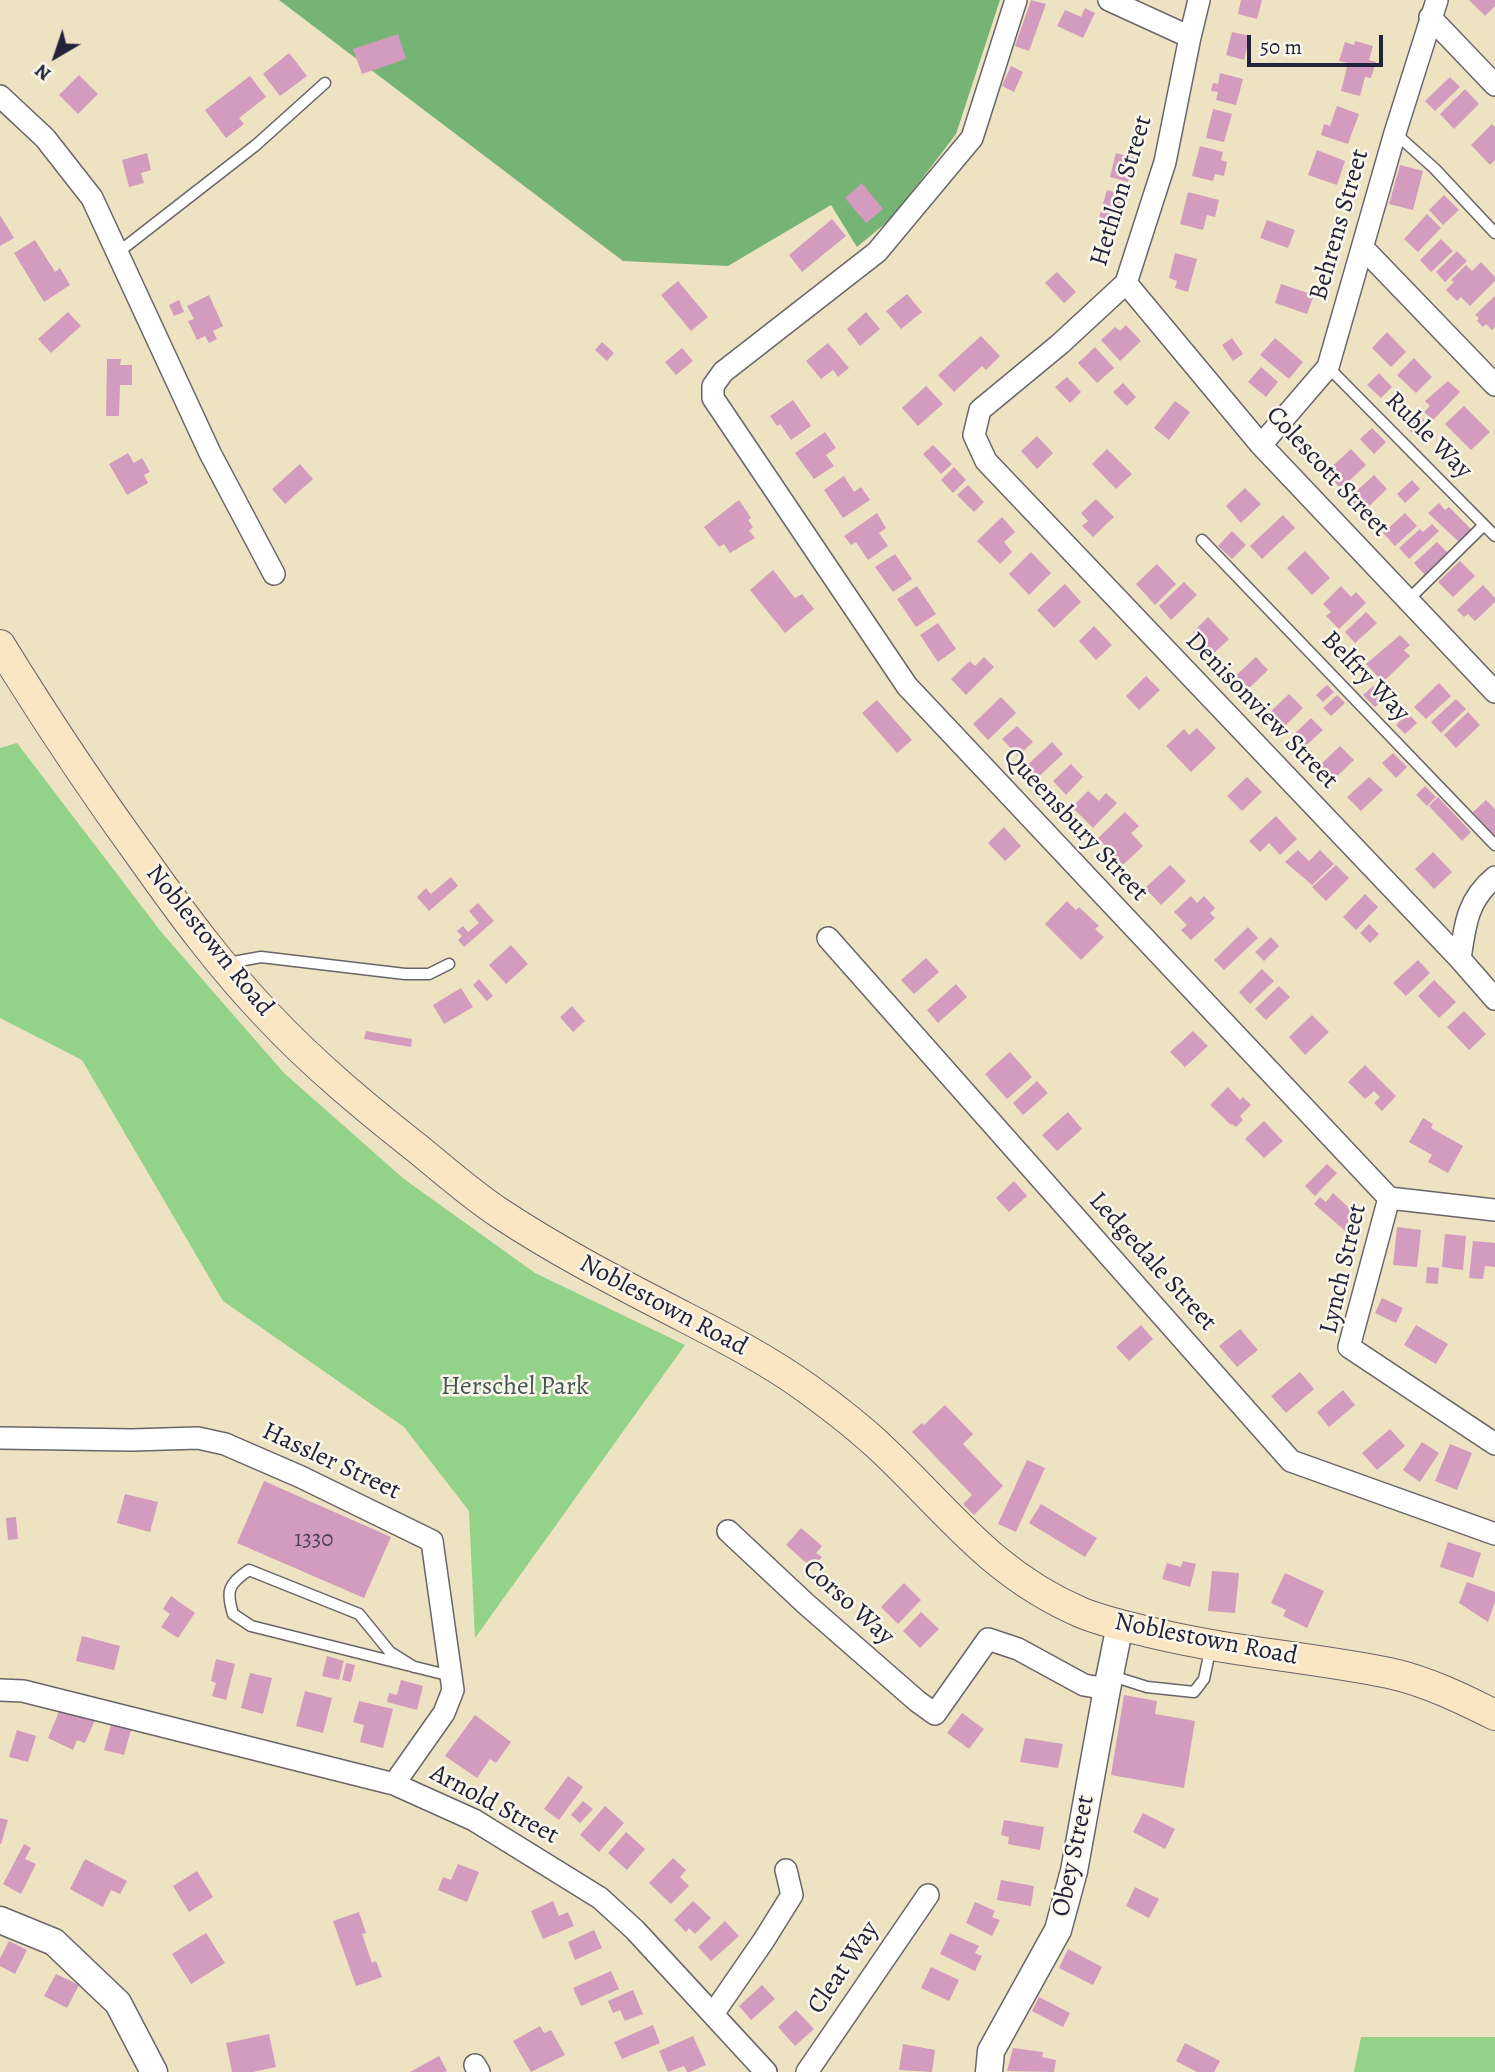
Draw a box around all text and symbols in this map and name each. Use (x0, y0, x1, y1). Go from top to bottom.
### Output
north arrow (21, 21, 91, 91)
scale bar (1250, 21, 1386, 65)
text: 50 m (1260, 33, 1302, 61)
text: N (29, 58, 56, 87)
street label: Hethlon Street (1084, 112, 1160, 270)
street label: Behrens Street (1304, 146, 1376, 304)
street label: Ruble Way (1378, 386, 1478, 486)
street label: Colescott Street (1259, 400, 1395, 544)
street label: Belfry Way (1314, 625, 1416, 729)
street label: Denisonview Street (1178, 626, 1344, 796)
street label: Queensbury Street (996, 742, 1154, 908)
street label: Noblestown Road (138, 859, 280, 1023)
street label: Ledgedale Street (1081, 1186, 1223, 1338)
street label: Lynch Street (1314, 1201, 1374, 1337)
street label: Noblestown Road (574, 1249, 752, 1363)
park label: Herschel Park (441, 1372, 589, 1404)
street label: Hassler Street (257, 1416, 405, 1508)
house number: 1330 (294, 1526, 334, 1554)
street label: Corso Way (796, 1554, 900, 1652)
street label: Noblestown Road (1112, 1607, 1300, 1673)
street label: Arnold Street (424, 1758, 564, 1852)
street label: Obey Street (1046, 1792, 1102, 1920)
street label: Cleat Way (802, 1916, 886, 2020)

